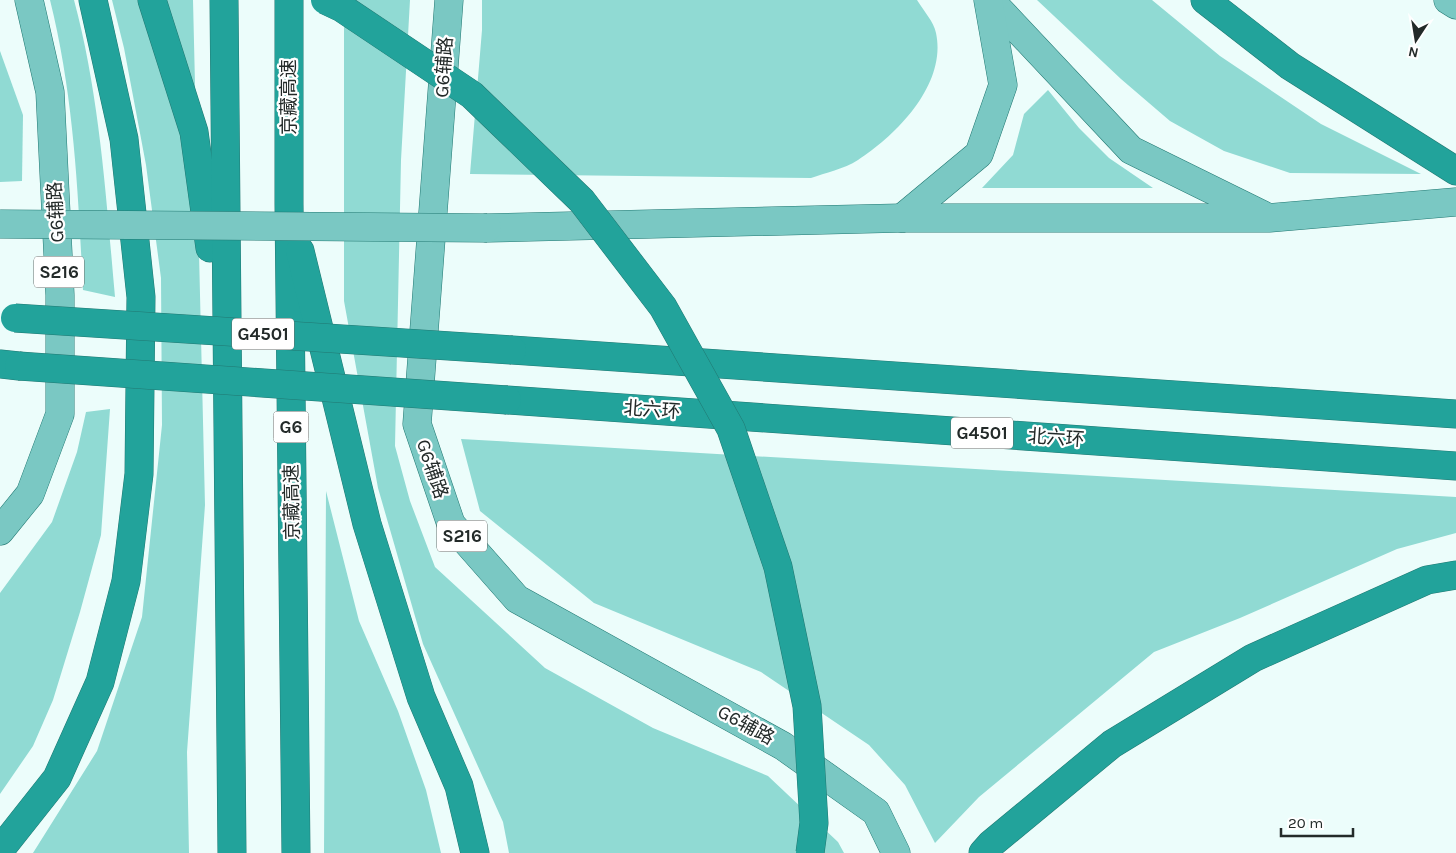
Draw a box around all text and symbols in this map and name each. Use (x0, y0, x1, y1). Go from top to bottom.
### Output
north arrow (1391, 15, 1441, 65)
street label: G6辅路 (431, 36, 457, 98)
text: N (1407, 43, 1420, 62)
street label: 京藏高速 (278, 59, 300, 135)
street label: G6辅路 (43, 181, 69, 243)
road number: S216 (34, 256, 84, 288)
road number: G4501 (232, 318, 294, 349)
street label: 北六环 (623, 397, 681, 423)
road number: G6 (274, 412, 308, 442)
road number: G4501 (951, 418, 1013, 448)
street label: 北六环 (1027, 425, 1085, 451)
street label: G6辅路 (412, 437, 452, 501)
street label: 京藏高速 (280, 464, 304, 540)
road number: S216 (437, 520, 487, 552)
street label: G6辅路 (714, 701, 778, 749)
scale bar (1281, 806, 1354, 838)
text: 20 m (1288, 814, 1323, 832)

